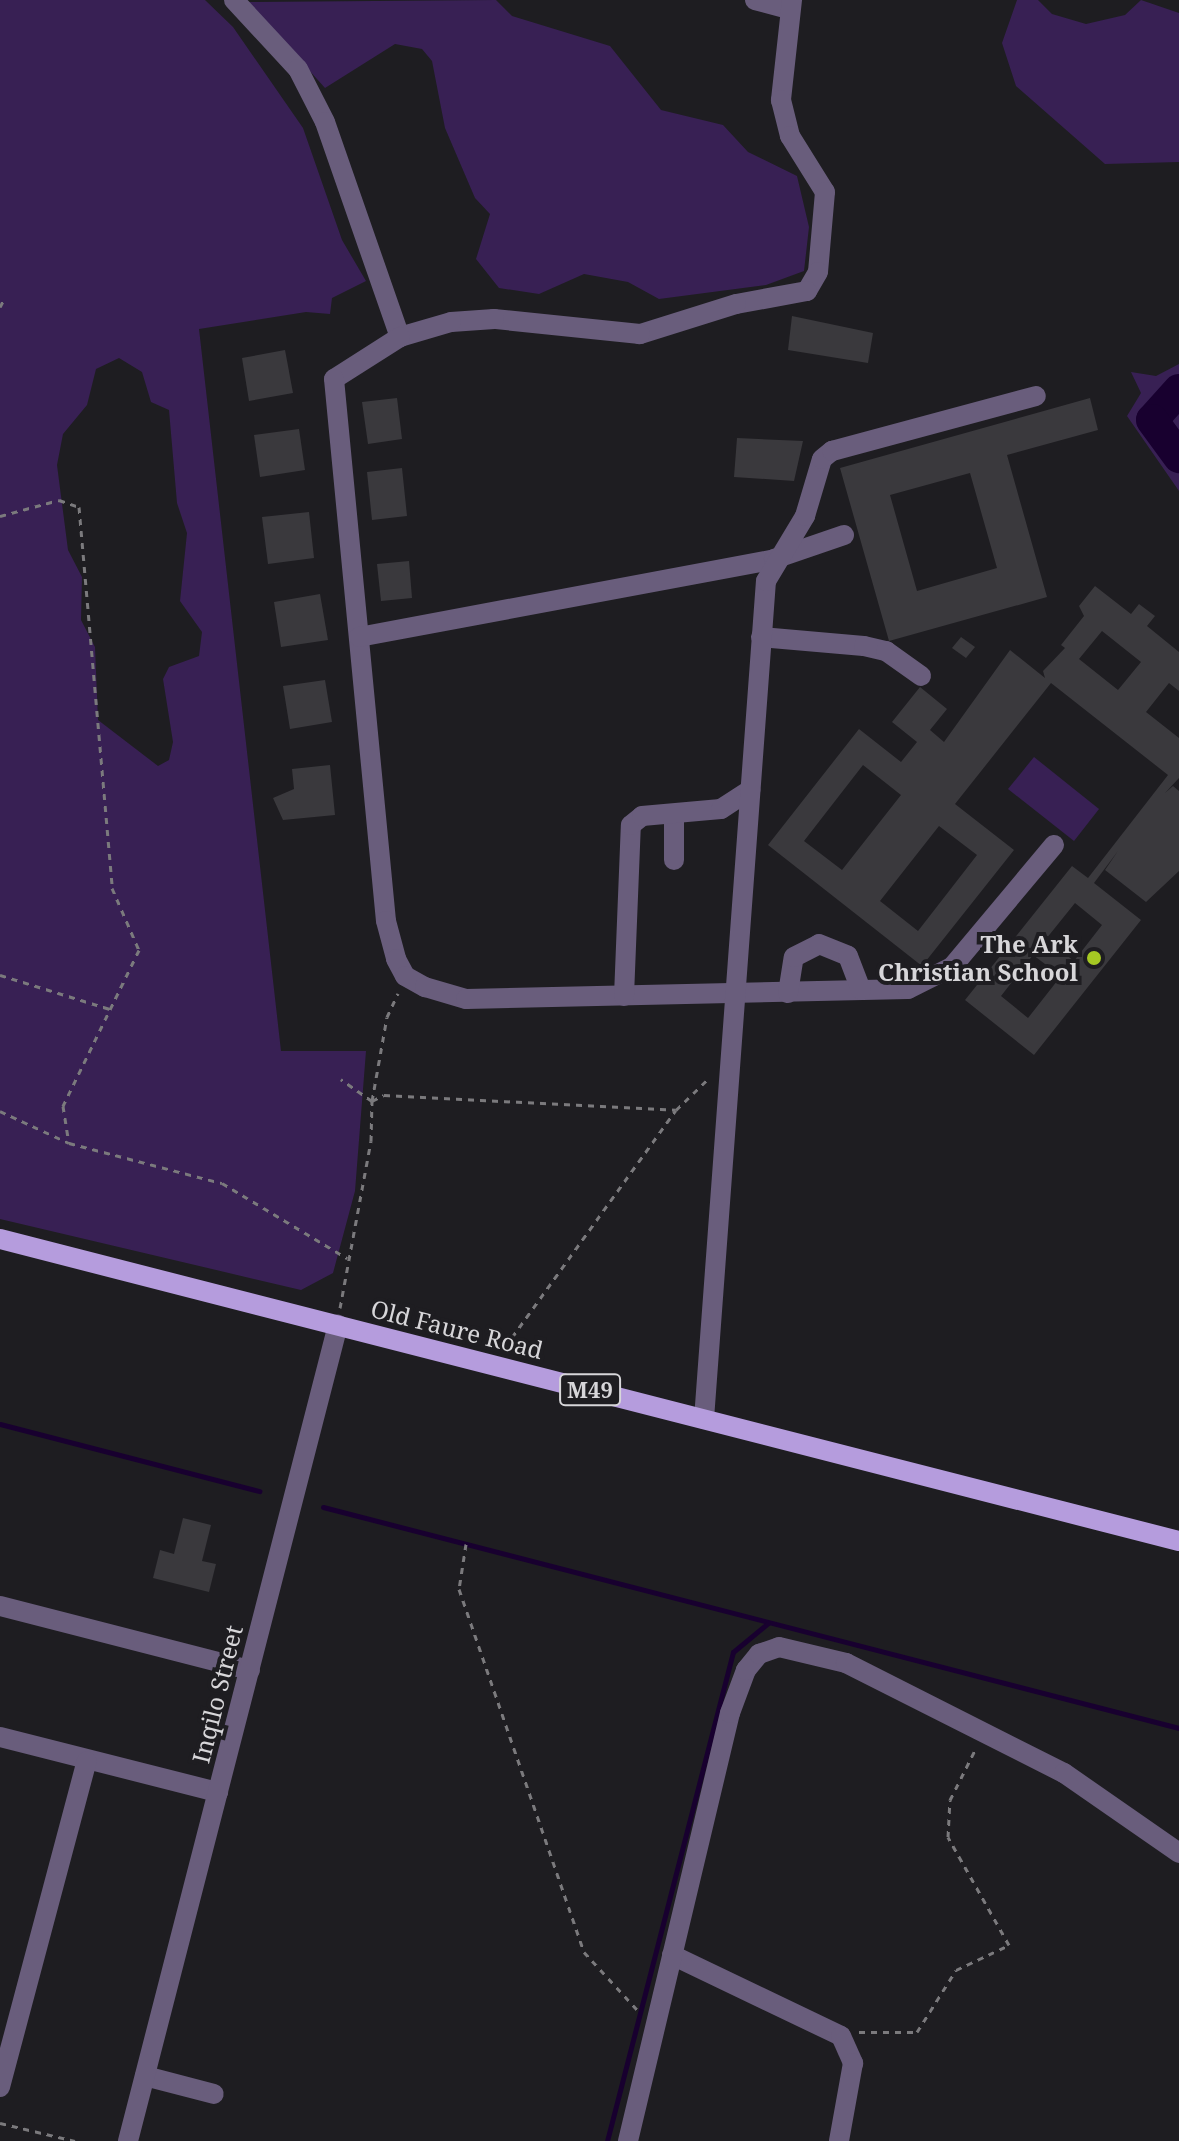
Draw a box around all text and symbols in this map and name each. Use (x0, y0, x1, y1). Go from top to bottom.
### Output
place label: The Ark Christian School (878, 930, 1078, 986)
marker: The Ark Christian School (1085, 949, 1103, 967)
street label: Old Faure Road (368, 1294, 546, 1364)
road number: M49 (558, 1372, 622, 1408)
street label: Inqilo Street (186, 1622, 248, 1766)

